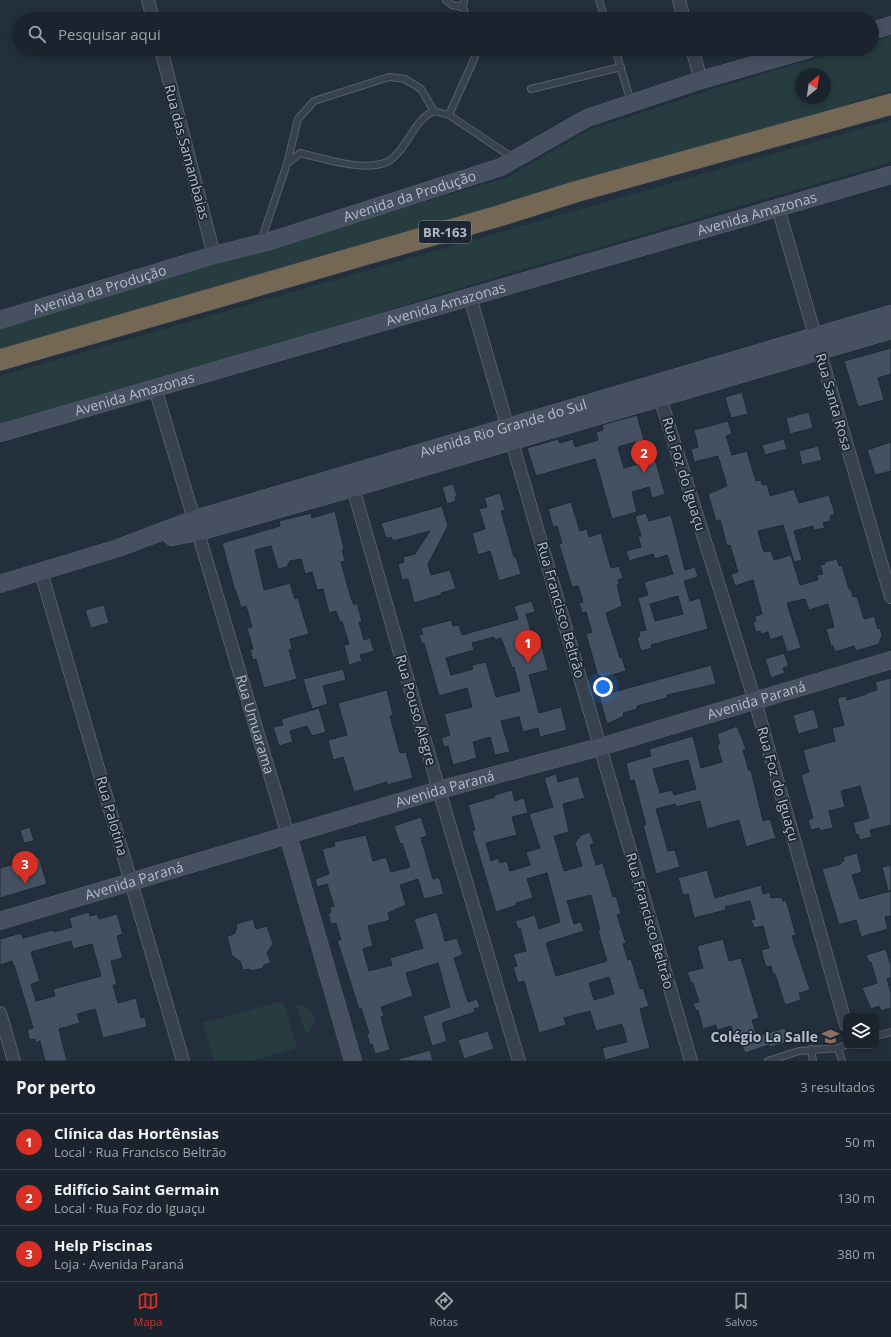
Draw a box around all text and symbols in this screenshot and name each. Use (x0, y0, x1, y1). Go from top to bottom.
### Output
search box (12, 12, 879, 56)
icon: search (26, 23, 48, 45)
text: Pesquisar aqui (58, 24, 161, 44)
north arrow (795, 68, 831, 104)
street label: Rua das Samambaias (160, 82, 215, 222)
street label: Avenida da Produção (341, 166, 478, 226)
street label: Avenida Amazonas (695, 187, 819, 240)
road number: BR-163 (419, 221, 471, 243)
street label: Avenida da Produção (30, 260, 168, 319)
street label: Avenida Amazonas (384, 277, 508, 330)
street label: Rua Santa Rosa (811, 351, 857, 453)
street label: Avenida Amazonas (72, 367, 197, 420)
street label: Avenida Rio Grande do Sul (417, 394, 589, 461)
street label: Rua Foz do Iguaçu (658, 415, 711, 533)
pin: 2 (631, 440, 657, 473)
street label: Rua Francisco Beltrão (533, 539, 590, 680)
pin: 1 (515, 630, 541, 663)
street label: Rua Pouso Alegre (392, 652, 441, 768)
street label: Rua Umuarama (232, 672, 279, 776)
street label: Avenida Paraná (705, 676, 808, 723)
your location (593, 677, 613, 697)
street label: Rua Foz do Iguaçu (753, 724, 804, 843)
street label: Avenida Paraná (393, 766, 496, 812)
street label: Rua Palotina (92, 774, 133, 858)
street label: Rua Francisco Beltrão (622, 850, 679, 991)
pin: 3 (12, 851, 38, 884)
street label: Avenida Paraná (82, 857, 186, 904)
map controls (843, 1013, 879, 1049)
button: layers (843, 1013, 879, 1049)
place label: Colégio La Salle (710, 1027, 818, 1046)
school or university icon: Colégio La Salle (821, 1027, 841, 1047)
text: Por perto (16, 1076, 96, 1099)
text: 3 resultados (800, 1078, 875, 1096)
text: Clínica das Hortênsias (54, 1123, 219, 1143)
text: 1 (25, 1133, 33, 1151)
text: 50 m (845, 1133, 875, 1151)
text: Local · Rua Francisco Beltrão (54, 1143, 226, 1161)
text: Edifício Saint Germain (54, 1179, 219, 1199)
text: 2 (25, 1189, 33, 1207)
text: 130 m (837, 1189, 875, 1207)
text: Local · Rua Foz do Iguaçu (54, 1199, 205, 1217)
text: Help Piscinas (54, 1235, 152, 1255)
text: 3 (25, 1245, 33, 1263)
text: 380 m (837, 1245, 875, 1263)
text: Loja · Avenida Paraná (54, 1255, 184, 1273)
tab: Mapa (134, 1290, 162, 1329)
tab: Rotas (429, 1290, 458, 1329)
tab: Salvos (725, 1290, 757, 1329)

